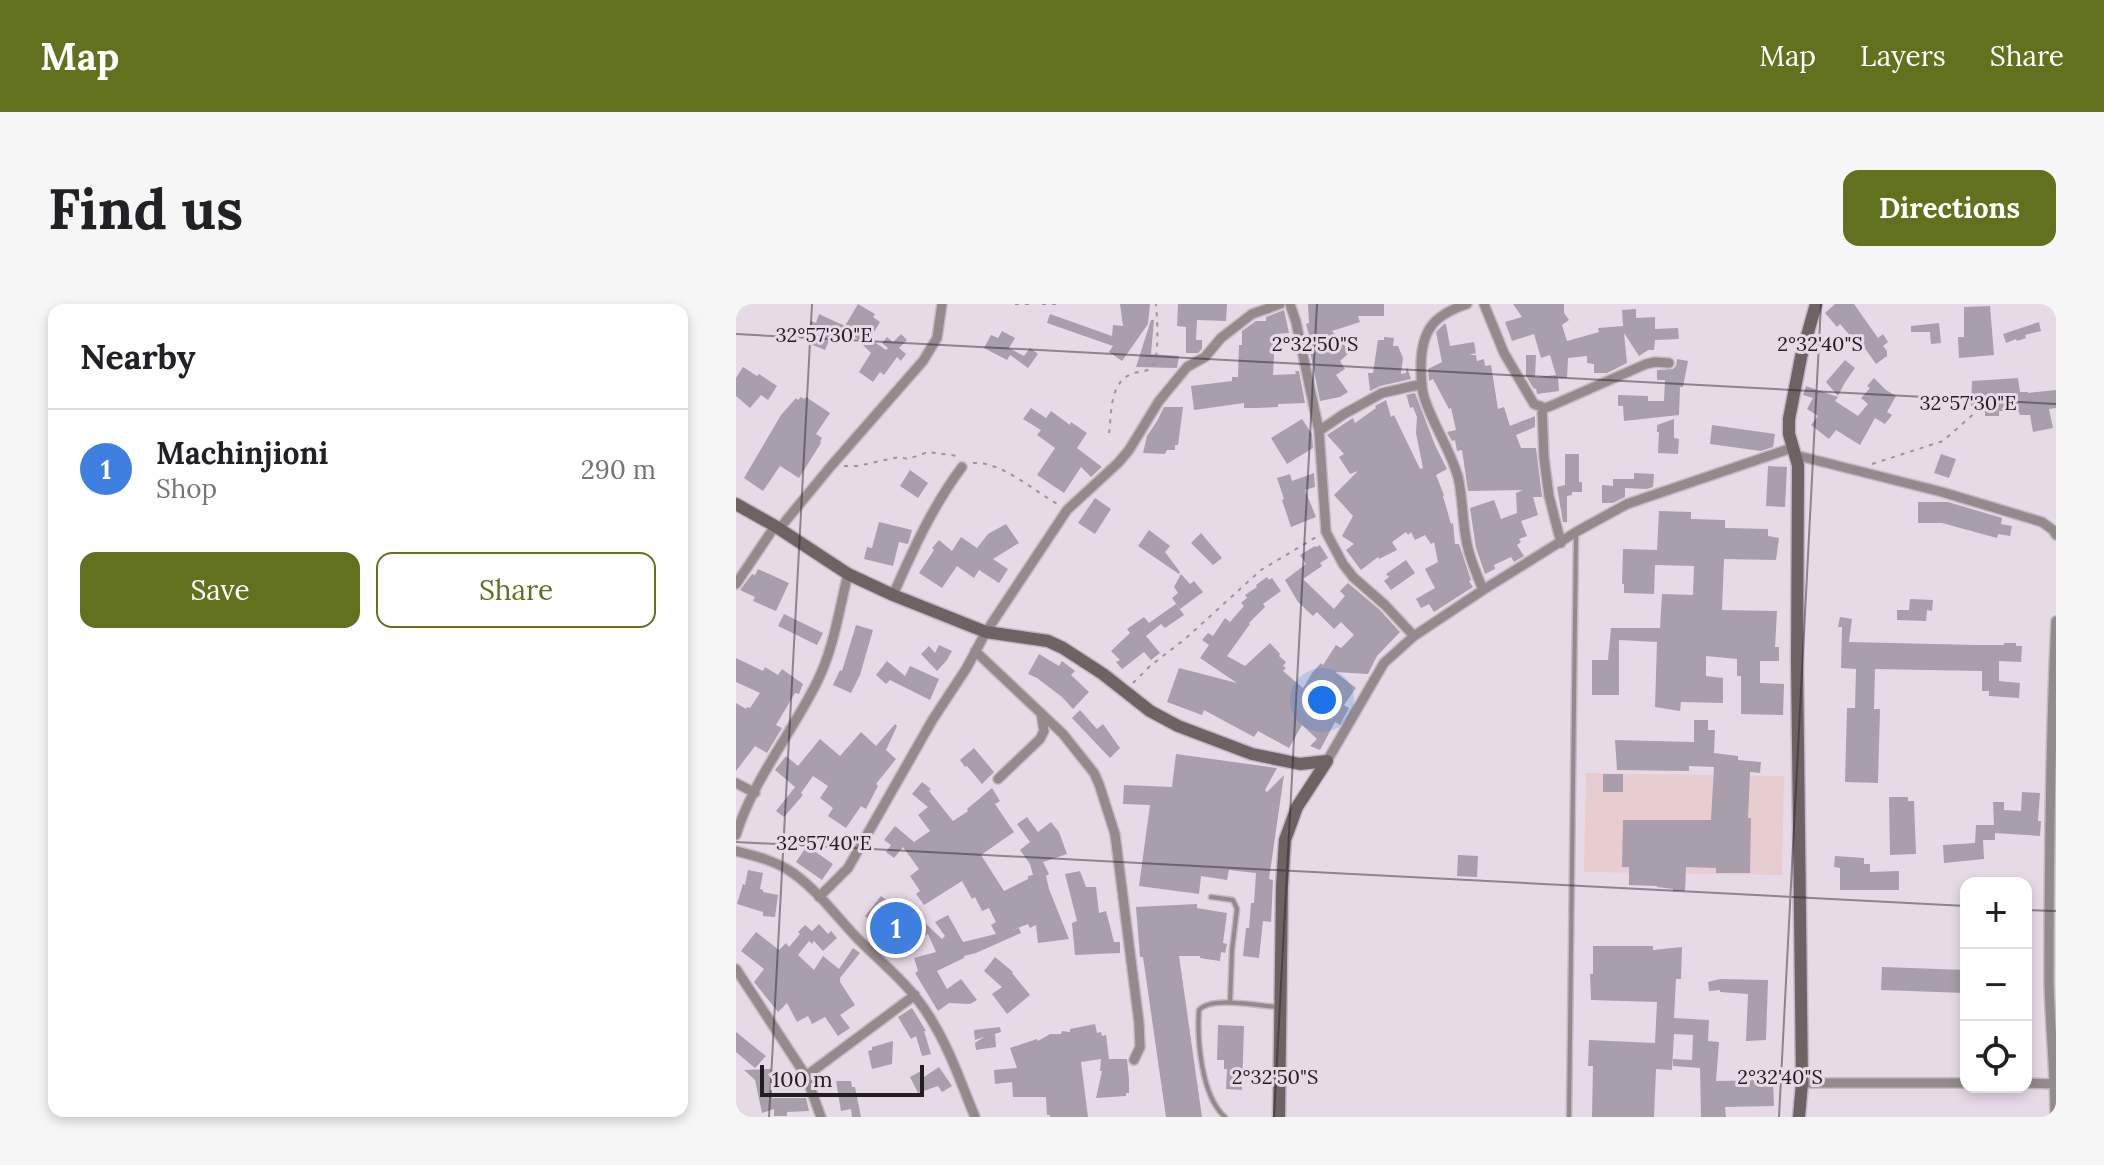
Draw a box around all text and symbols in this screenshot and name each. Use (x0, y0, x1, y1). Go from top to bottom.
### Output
text: Map (40, 32, 119, 80)
text: Map (1759, 38, 1816, 74)
text: Layers (1860, 38, 1946, 74)
text: Share (1990, 38, 2064, 74)
button: Directions (1843, 170, 2056, 246)
text: Find us (48, 173, 243, 244)
text: 32°57'30"E (775, 322, 873, 347)
text: 2°32'50"S (1272, 331, 1358, 356)
text: 2°32'40"S (1777, 331, 1863, 356)
text: Nearby (80, 335, 196, 378)
text: 32°57'30"E (1919, 390, 2017, 415)
text: Machinjioni (156, 434, 328, 472)
text: 1 (101, 453, 111, 486)
text: 290 m (581, 453, 656, 486)
text: Shop (156, 472, 217, 505)
button: Save (80, 552, 360, 628)
button: Share (376, 552, 656, 628)
your location (1302, 680, 1342, 720)
text: 32°57'40"E (776, 830, 872, 855)
map controls (1960, 877, 2032, 1093)
button: + (1960, 877, 2032, 949)
pin: 1 (870, 898, 922, 958)
button: − (1960, 949, 2032, 1021)
button: locate (1960, 1021, 2032, 1093)
scale bar (760, 1061, 924, 1097)
text: 2°32'50"S (1232, 1064, 1318, 1089)
text: 2°32'40"S (1737, 1064, 1823, 1089)
text: 100 m (772, 1065, 833, 1093)

